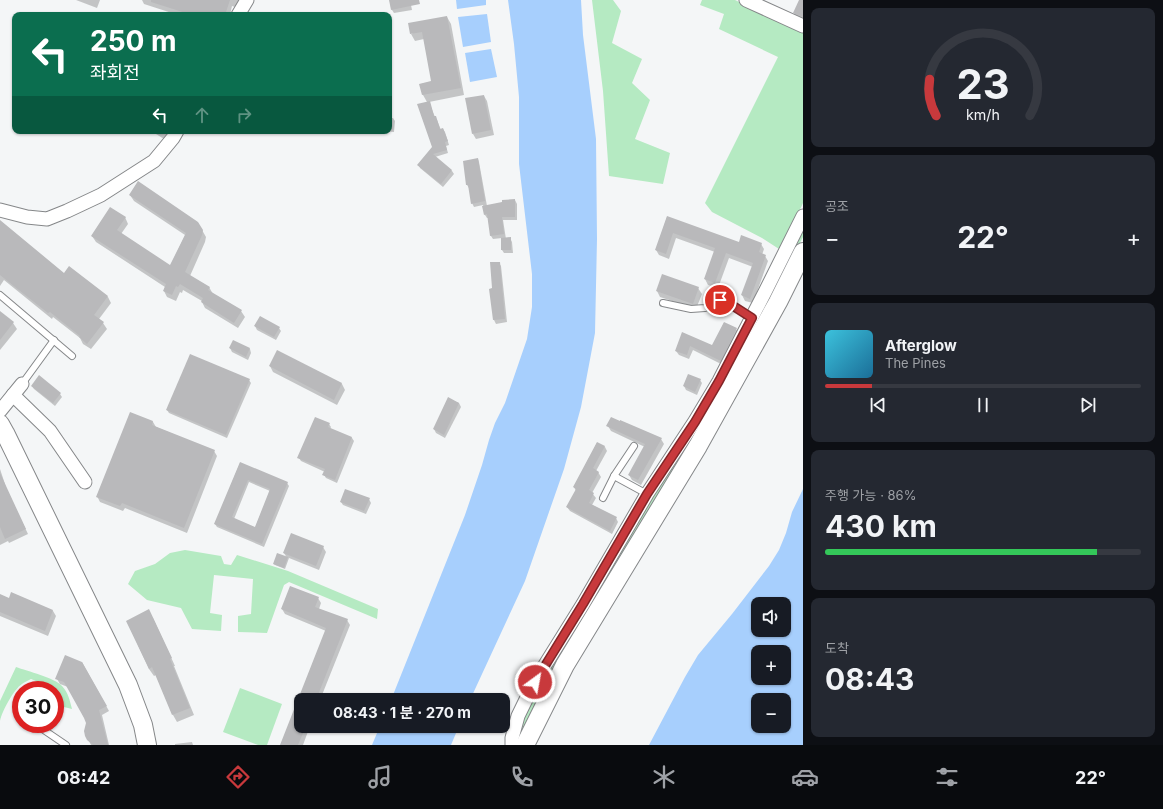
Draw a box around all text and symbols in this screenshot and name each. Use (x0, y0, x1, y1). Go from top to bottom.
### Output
text: 250 m (90, 24, 177, 58)
icon: left (24, 28, 76, 80)
text: 23 (956, 59, 1010, 109)
text: 좌회전 (90, 62, 140, 83)
icon: left (149, 104, 171, 126)
icon: ahead (191, 104, 213, 126)
icon: right (233, 104, 255, 126)
text: km/h (966, 105, 1000, 122)
text: 공조 (825, 198, 849, 214)
text: 22° (957, 219, 1009, 255)
text: − (825, 225, 840, 251)
text: + (1126, 225, 1141, 251)
pin (703, 283, 737, 317)
icon: arrive (709, 289, 731, 311)
text: Afterglow (885, 336, 957, 355)
text: The Pines (885, 355, 946, 371)
icon: previous (867, 394, 889, 416)
icon: pause (972, 394, 994, 416)
icon: next (1077, 394, 1099, 416)
text: 주행 가능 · 86% (825, 487, 916, 503)
text: 430 km (825, 508, 937, 544)
map controls (751, 597, 791, 733)
button: sound (751, 597, 791, 637)
text: 도착 (825, 640, 849, 656)
button: + (751, 645, 791, 685)
position arrow (514, 661, 556, 703)
text: 08:43 (825, 661, 914, 697)
speed limit sign: 30 (12, 681, 64, 733)
button: − (751, 693, 791, 733)
text: 08:43 · 1 분 · 270 m (333, 703, 471, 722)
icon: directions (224, 763, 252, 791)
icon: music (366, 763, 394, 791)
icon: phone (508, 763, 536, 791)
icon: climate (650, 763, 678, 791)
icon: car (791, 763, 819, 791)
icon: filters (933, 763, 961, 791)
text: 08:42 (57, 767, 110, 788)
text: 22° (1075, 767, 1106, 788)

